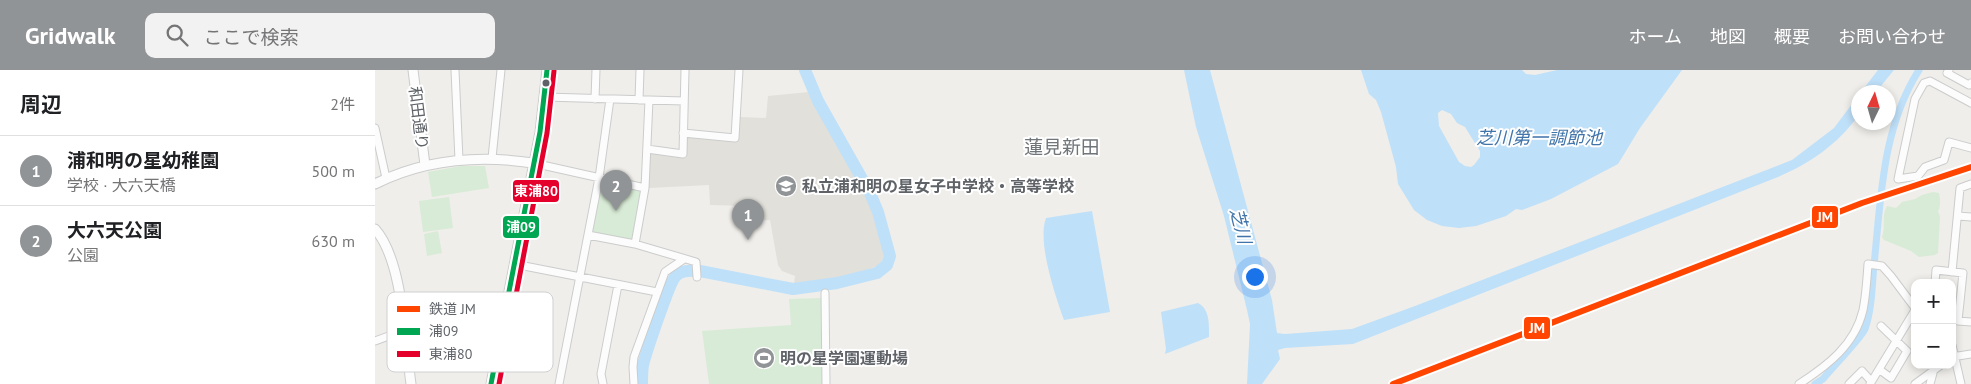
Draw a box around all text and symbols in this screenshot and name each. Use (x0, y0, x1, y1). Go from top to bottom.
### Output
search box (145, 13, 495, 58)
text: Gridwalk (25, 20, 115, 51)
icon: search (163, 21, 191, 49)
text: ここで検索 (203, 25, 299, 49)
text: ホーム (1629, 25, 1682, 48)
text: 地図 (1710, 25, 1746, 48)
text: 概要 (1774, 25, 1810, 48)
text: お問い合わせ (1838, 25, 1946, 48)
unlabelled marker (541, 78, 551, 88)
street label: 和田通り (405, 85, 433, 151)
north arrow (1851, 85, 1896, 130)
text: 周辺 (20, 91, 62, 118)
text: 2件 (330, 94, 355, 114)
water label: 芝川第一調節池 (1476, 126, 1604, 149)
district label: 蓮見新田 (1024, 135, 1100, 159)
text: 浦和明の星幼稚園 (67, 148, 219, 172)
text: 1 (31, 161, 41, 181)
text: 500 m (312, 161, 355, 181)
pin: 2 (600, 170, 632, 211)
school or university icon: 私立浦和明の星女子中学校・高等学校 (774, 174, 798, 198)
text: 学校 · 大六天橋 (67, 175, 176, 195)
place label: 私立浦和明の星女子中学校・高等学校 (802, 176, 1074, 196)
line badge: 東浦80 (512, 179, 560, 203)
text: 東浦80 (514, 182, 558, 200)
pin: 1 (732, 199, 764, 240)
line badge: JM (1811, 205, 1839, 229)
water label: 芝川 (1225, 206, 1257, 248)
text: JM (1816, 208, 1833, 226)
line badge: 浦09 (502, 215, 540, 239)
text: 大六天公園 (67, 218, 162, 242)
text: 浦09 (506, 218, 536, 236)
text: 2 (31, 231, 41, 251)
text: 630 m (312, 231, 355, 251)
text: 公園 (67, 245, 99, 265)
your location (1242, 264, 1268, 290)
map controls (1911, 279, 1956, 369)
button: + (1911, 279, 1956, 324)
legend (387, 292, 553, 372)
text: 鉄道 JM (429, 300, 476, 318)
line badge: JM (1523, 316, 1551, 340)
text: JM (1528, 319, 1545, 337)
text: 浦09 (429, 322, 458, 340)
button: − (1911, 324, 1956, 369)
text: 東浦80 (429, 345, 473, 363)
sports icon: 明の星学園運動場 (752, 346, 776, 370)
place label: 明の星学園運動場 (780, 348, 908, 368)

